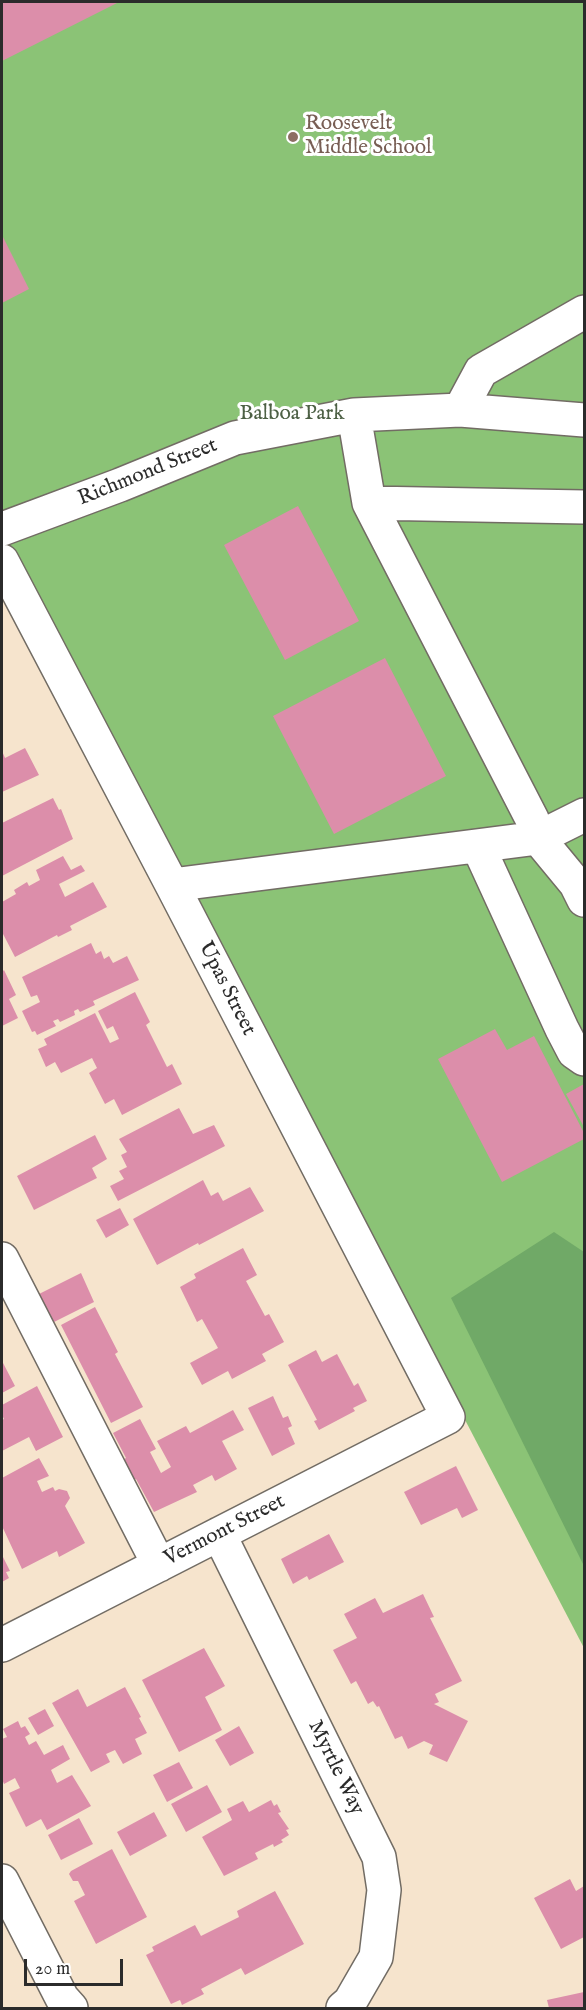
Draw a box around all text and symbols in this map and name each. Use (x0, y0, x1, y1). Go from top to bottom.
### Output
place label: Roosevelt Middle School (305, 112, 432, 162)
marker: Roosevelt Middle School (286, 130, 300, 144)
park label: Balboa Park (240, 402, 344, 428)
street label: Richmond Street (75, 434, 221, 512)
street label: Upas Street (192, 938, 260, 1040)
street label: Vermont Street (160, 1490, 290, 1572)
street label: Myrtle Way (301, 1717, 369, 1819)
scale bar (27, 1947, 126, 1985)
text: 20 m (35, 1958, 70, 1981)

